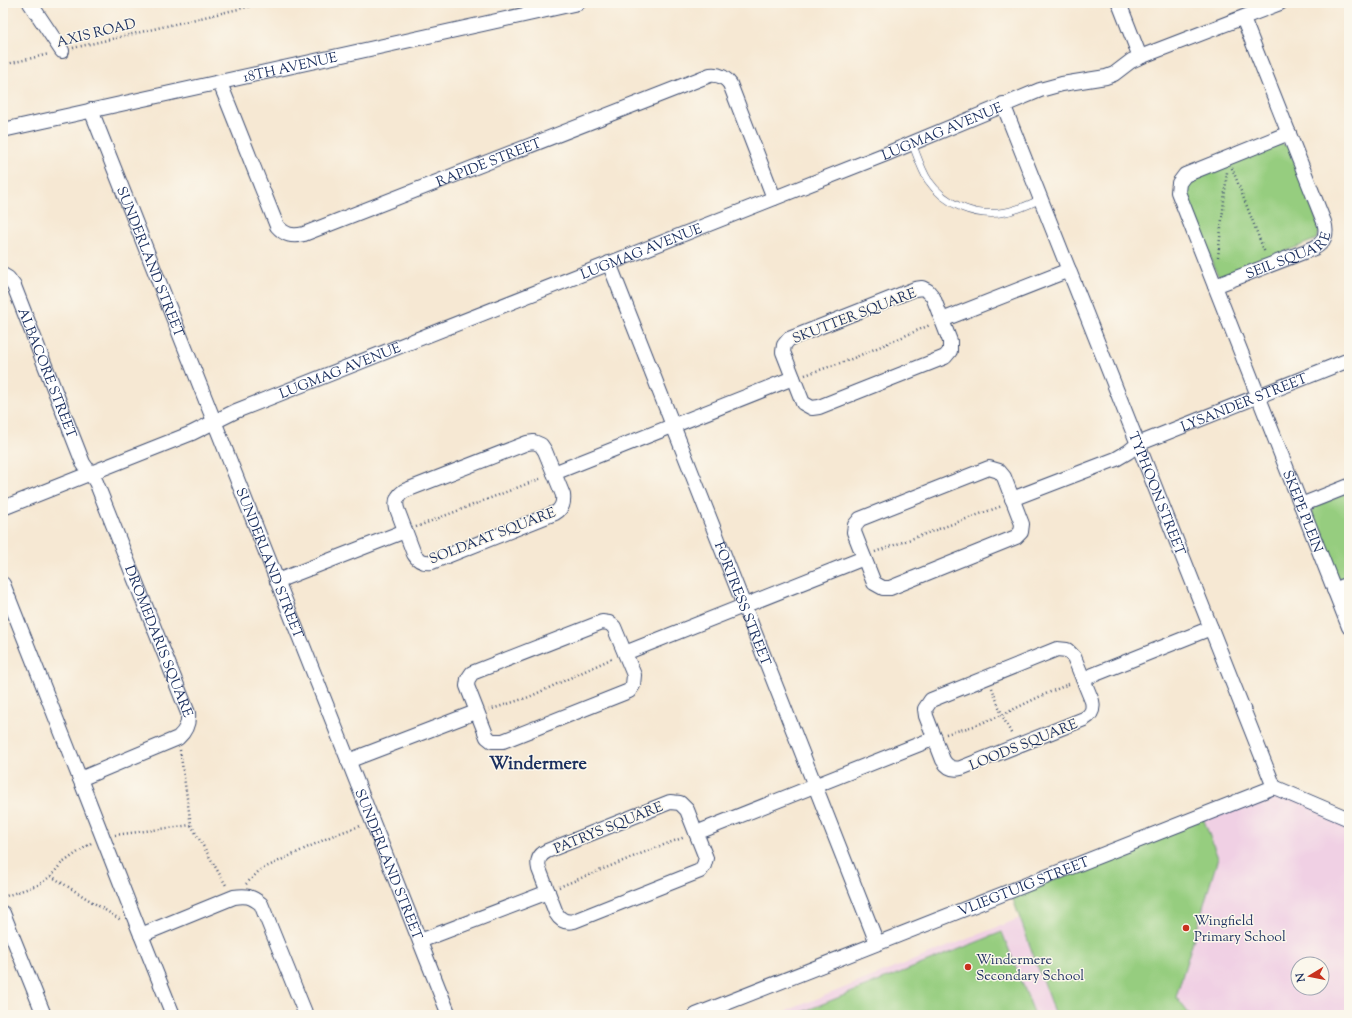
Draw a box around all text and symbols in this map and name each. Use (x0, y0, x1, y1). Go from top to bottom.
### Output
street label: AXIS ROAD (55, 14, 138, 53)
street label: 18TH AVENUE (242, 48, 340, 89)
street label: LUGMAG AVENUE (879, 98, 1007, 167)
street label: RAPIDE STREET (434, 134, 545, 193)
street label: SUNDERLAND STREET (110, 184, 188, 341)
street label: LUGMAG AVENUE (578, 219, 706, 286)
street label: SEIL SQUARE (1243, 229, 1338, 285)
street label: SKUTTER SQUARE (790, 284, 920, 350)
street label: ALBACORE STREET (11, 305, 81, 442)
street label: LUGMAG AVENUE (277, 339, 405, 405)
street label: LYSANDER STREET (1178, 369, 1311, 438)
street label: TYPHOON STREET (1122, 429, 1189, 559)
street label: SKEPE PLEIN (1276, 468, 1327, 556)
street label: SUNDERLAND STREET (229, 485, 307, 642)
street label: SOLDAAT SQUARE (427, 503, 559, 570)
street label: FORTRESS STREET (708, 539, 775, 669)
street label: DROMEDARIS SQUARE (118, 563, 197, 721)
street label: LOODS SQUARE (967, 715, 1081, 777)
district label: Windermere (489, 752, 588, 778)
street label: SUNDERLAND STREET (349, 786, 426, 943)
street label: PATRYS SQUARE (551, 798, 667, 860)
street label: VLIEGTUIG STREET (956, 853, 1093, 923)
place label: Wingfield Primary School (1194, 912, 1286, 948)
marker: Wingfield Primary School (1181, 923, 1191, 933)
place label: Windermere Secondary School (976, 951, 1084, 987)
north arrow (1290, 956, 1330, 996)
marker: Windermere Secondary School (963, 962, 973, 972)
text: N (1292, 972, 1310, 984)

